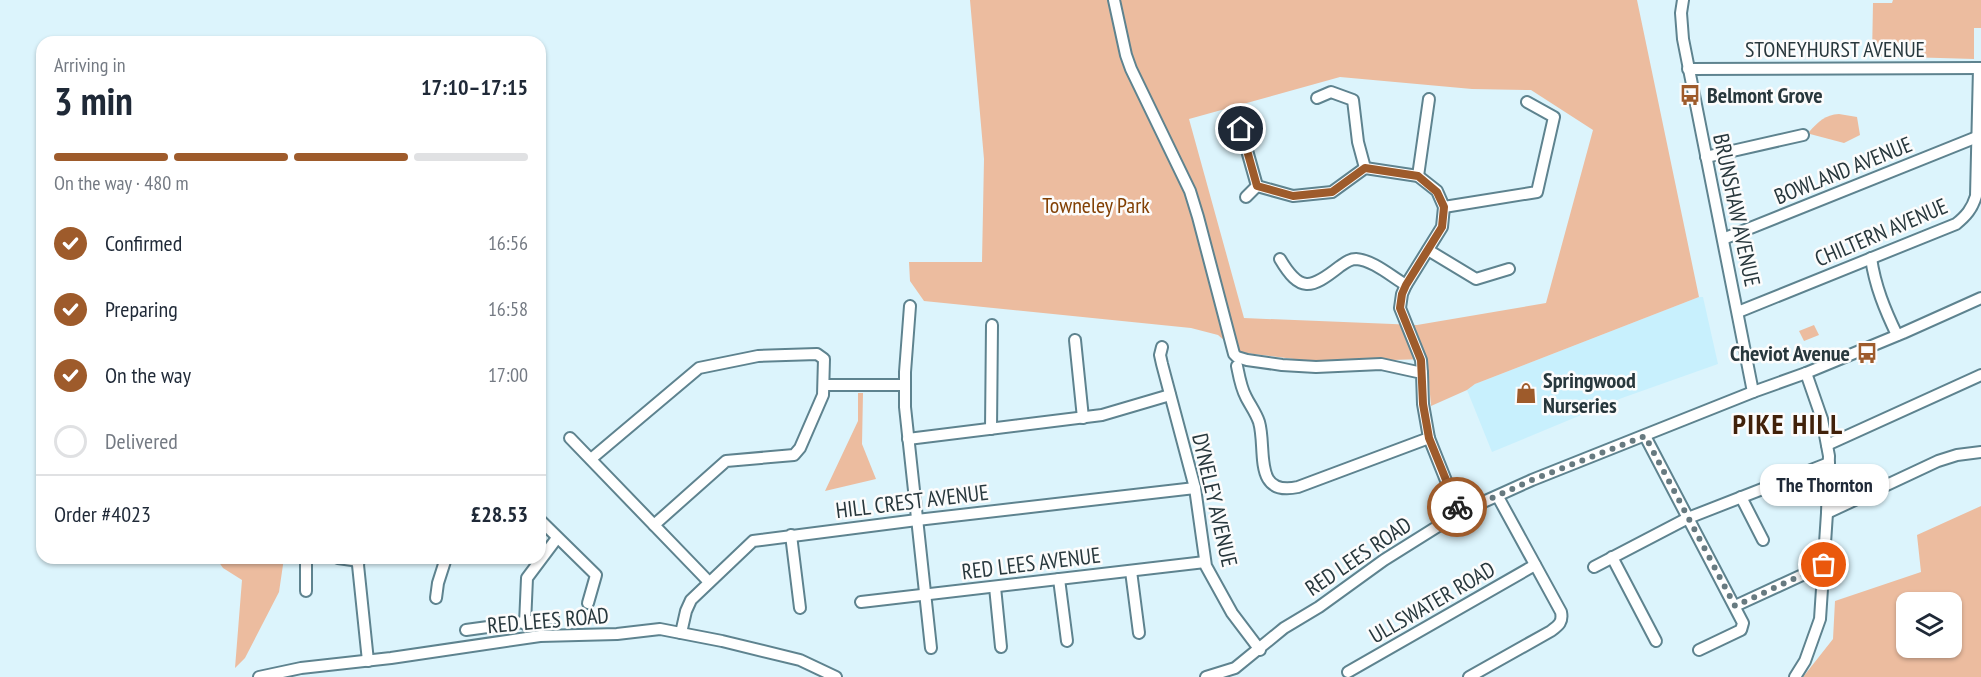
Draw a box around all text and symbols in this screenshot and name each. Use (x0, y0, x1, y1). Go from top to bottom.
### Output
street label: STONEYHURST AVENUE (1745, 35, 1925, 63)
text: Arriving in (54, 52, 126, 78)
text: 17:10–17:15 (421, 73, 528, 101)
text: 3 min (54, 75, 133, 126)
place label: Belmont Grove (1707, 81, 1823, 109)
bus stop icon: Belmont Grove (1678, 83, 1702, 107)
pin (1215, 103, 1266, 154)
icon: home (1224, 112, 1257, 145)
street label: BOWLAND AVENUE (1770, 130, 1916, 210)
street label: BRUNSHAW AVENUE (1707, 131, 1767, 289)
text: On the way · 480 m (54, 170, 189, 196)
park label: Towneley Park (1042, 191, 1150, 219)
street label: CHILTERN AVENUE (1810, 191, 1952, 273)
icon: check (54, 227, 87, 260)
text: Confirmed (105, 229, 182, 257)
text: 16:56 (488, 230, 528, 256)
icon: check (54, 293, 87, 326)
text: Preparing (105, 295, 178, 323)
text: 16:58 (488, 296, 528, 322)
place label: Cheviot Avenue (1730, 339, 1850, 367)
bus stop icon: Cheviot Avenue (1855, 341, 1879, 365)
icon: check (54, 359, 87, 392)
text: On the way (105, 361, 191, 389)
text: 17:00 (488, 362, 528, 388)
place label: Springwood Nurseries (1543, 366, 1636, 419)
shop icon: Springwood Nurseries (1514, 381, 1538, 405)
district label: PIKE HILL (1732, 405, 1844, 442)
text: Delivered (105, 427, 178, 455)
street label: DYNELEY AVENUE (1186, 430, 1244, 570)
callout: The Thornton (1760, 463, 1888, 505)
text: The Thornton (1776, 472, 1873, 498)
courier (1427, 477, 1487, 537)
street label: HILL CREST AVENUE (834, 478, 990, 524)
icon: bike (1441, 491, 1474, 524)
text: Order #4023 (54, 500, 151, 528)
text: £28.53 (471, 500, 528, 528)
street label: RED LEES ROAD (1300, 510, 1416, 602)
pin (1798, 539, 1849, 590)
street label: RED LEES AVENUE (960, 541, 1102, 585)
icon: bag (1807, 548, 1840, 581)
street label: ULLSWATER ROAD (1364, 555, 1500, 649)
map controls (1896, 592, 1962, 658)
button: layers (1896, 592, 1962, 658)
street label: RED LEES ROAD (486, 601, 610, 639)

